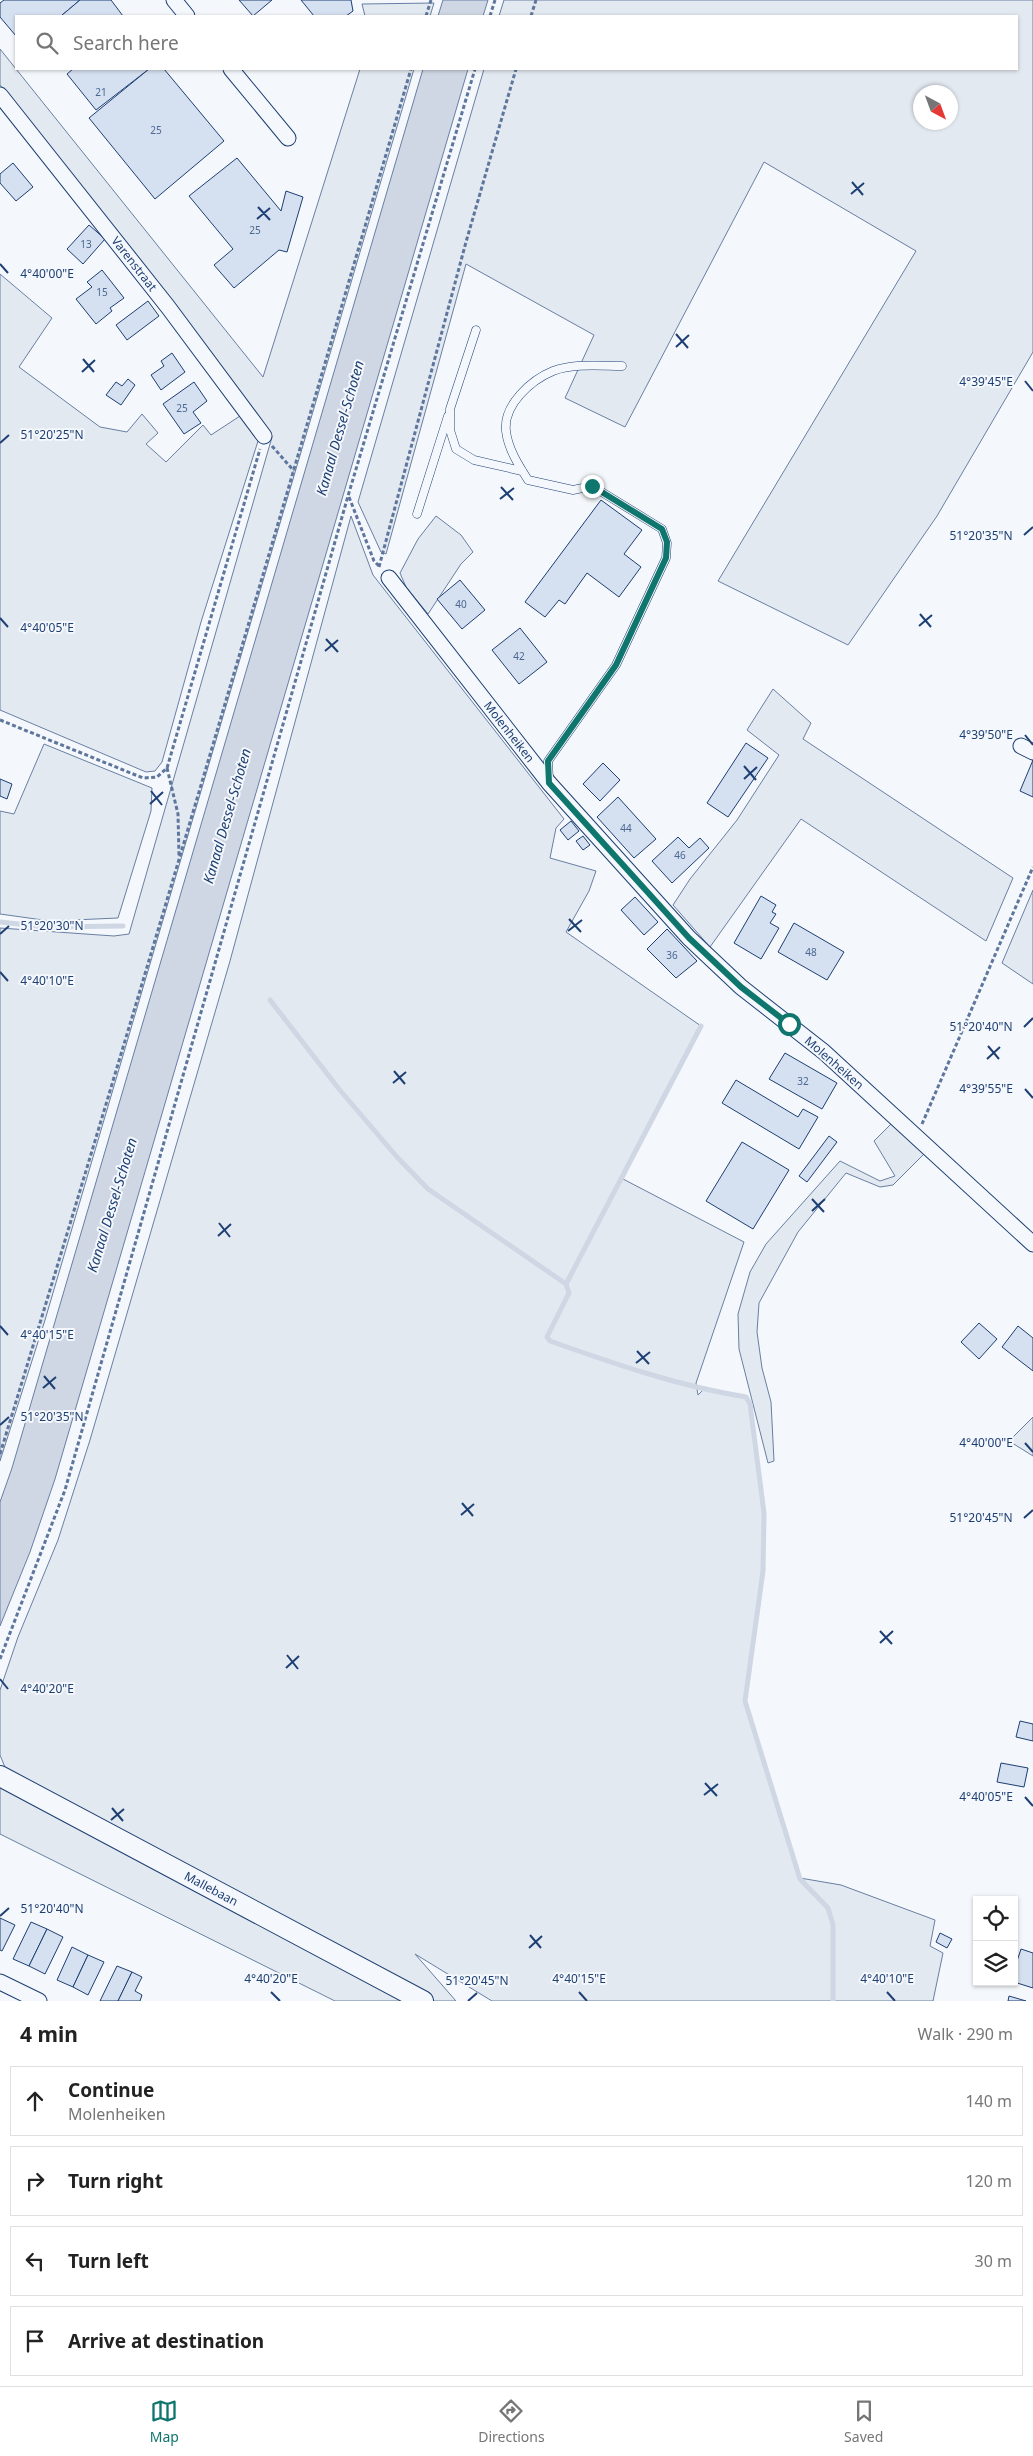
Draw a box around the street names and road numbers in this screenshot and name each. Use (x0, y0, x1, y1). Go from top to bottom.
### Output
street label: Varenstraat (108, 233, 162, 295)
street label: Molenheiken (480, 698, 539, 766)
street label: Molenheiken (801, 1032, 868, 1093)
street label: Mallebaan (181, 1867, 241, 1910)

